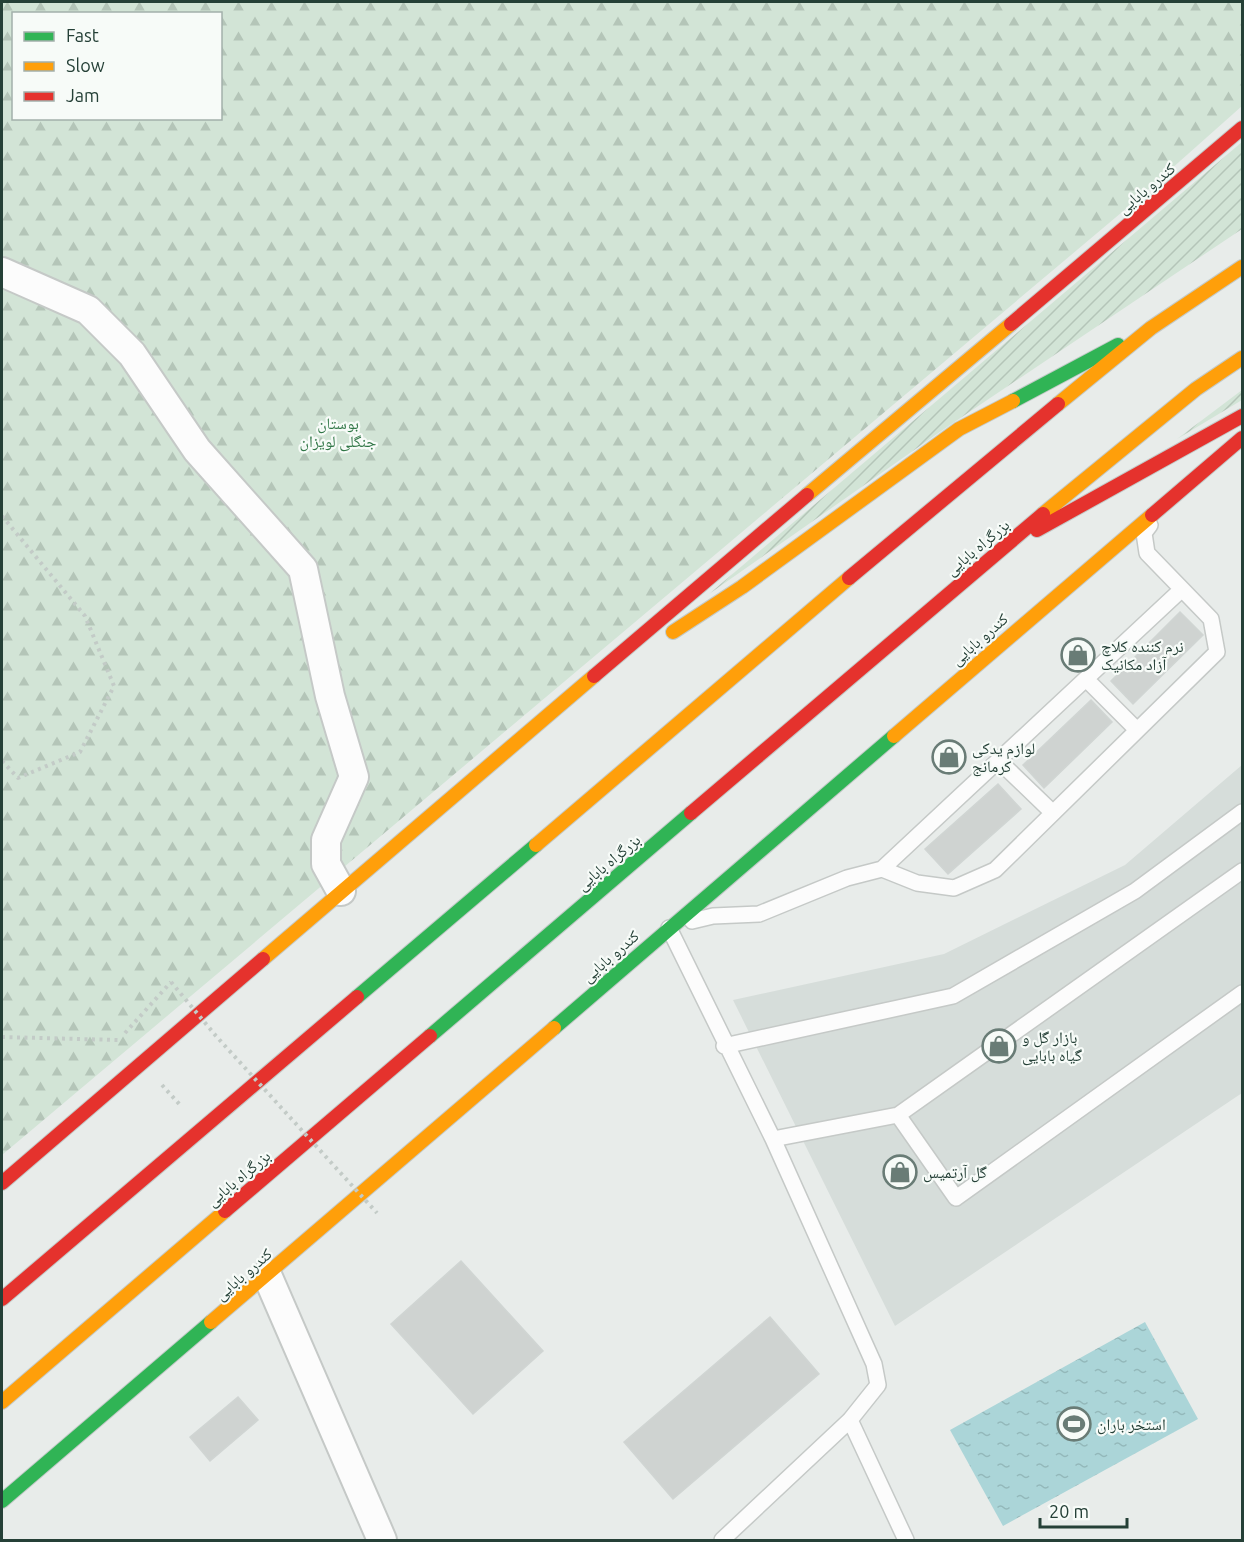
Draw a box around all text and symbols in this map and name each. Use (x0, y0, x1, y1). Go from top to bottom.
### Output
legend (12, 12, 222, 120)
text: Fast (66, 25, 99, 45)
text: Slow (66, 55, 105, 75)
text: Jam (66, 85, 100, 105)
street label: کندرو بابایی (1114, 159, 1180, 219)
park label: بوستان جنگلی لویزان (300, 414, 376, 452)
street label: بزرگراه بابایی (942, 515, 1014, 580)
street label: کندرو بابایی (947, 609, 1013, 670)
shop icon: نرم کننده کلاچ آزاد مکانیک (1060, 637, 1096, 673)
place label: نرم کننده کلاچ آزاد مکانیک (1101, 637, 1184, 674)
shop icon: لوازم یدکی کرمانج (931, 739, 967, 775)
place label: لوازم یدکی کرمانج (972, 739, 1035, 777)
street label: بزرگراه بابایی (573, 830, 645, 895)
street label: کندرو بابایی (578, 926, 644, 987)
shop icon: بازار گل و گیاه بابایی (981, 1028, 1017, 1064)
place label: بازار گل و گیاه بابایی (1022, 1028, 1082, 1066)
street label: بزرگراه بابایی (203, 1146, 275, 1211)
shop icon: گل آرتمیس (882, 1154, 918, 1190)
place label: گل آرتمیس (923, 1163, 987, 1183)
street label: کندرو بابایی (211, 1244, 277, 1305)
sports icon: استخر باران (1056, 1406, 1092, 1442)
place label: استخر باران (1097, 1415, 1166, 1435)
scale bar (1040, 1491, 1127, 1529)
text: 20 m (1049, 1501, 1089, 1521)

